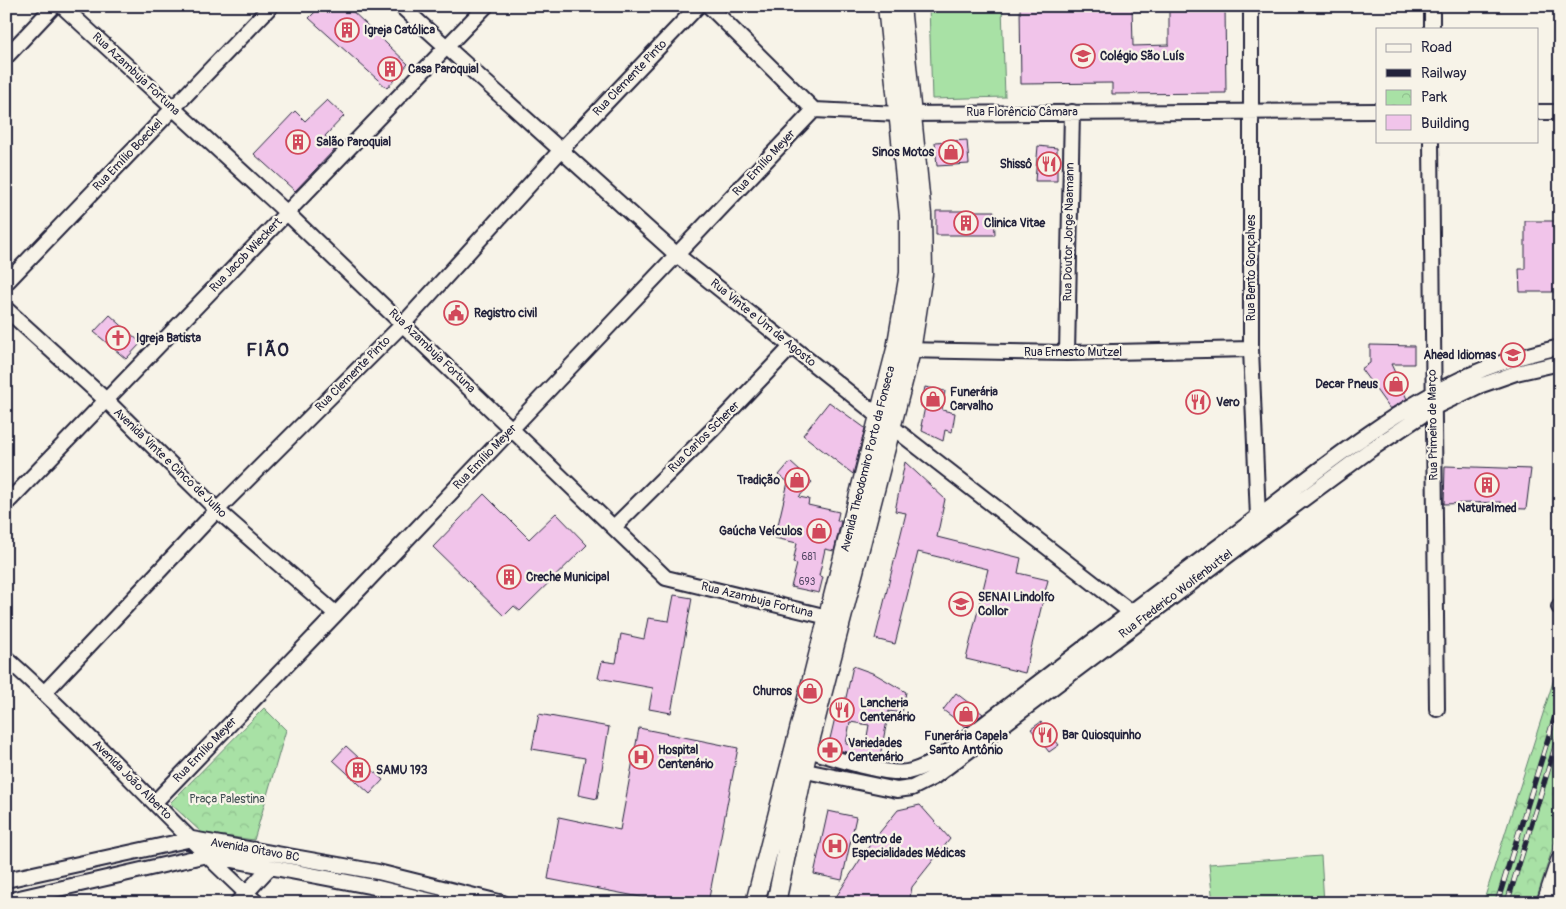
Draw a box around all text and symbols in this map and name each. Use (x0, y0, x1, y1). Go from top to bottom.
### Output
building icon: Igreja Católica (334, 17, 360, 43)
place label: Igreja Católica (364, 23, 435, 38)
legend (1376, 28, 1538, 142)
street label: Rua Azambuja Fortuna (89, 29, 183, 119)
street label: Rua Clemente Pinto (590, 36, 671, 119)
text: Road (1421, 38, 1452, 57)
school or university icon: Colégio São Luís (1070, 43, 1096, 69)
place label: Colégio São Luís (1100, 49, 1185, 64)
building icon: Casa Paroquial (377, 56, 403, 82)
place label: Casa Paroquial (408, 62, 479, 77)
text: Railway (1421, 64, 1467, 83)
text: Park (1421, 88, 1448, 107)
street label: Rua Florêncio Câmara (966, 105, 1078, 120)
text: Building (1421, 114, 1469, 133)
street label: Rua Emílio Boeckel (90, 116, 166, 194)
street label: Rua Emílio Meyer (729, 126, 799, 199)
building icon: Salão Paroquial (285, 129, 311, 155)
place label: Salão Paroquial (316, 135, 391, 150)
shop icon: Sinos Motos (938, 139, 964, 165)
place label: Sinos Motos (872, 145, 935, 160)
restaurant icon: Shissô (1036, 151, 1062, 177)
place label: Shissô (1000, 157, 1032, 172)
street label: Rua Doutor Jorge Naamann (1060, 162, 1078, 302)
building icon: Clinica Vitae (953, 210, 979, 236)
street label: Rua Jacob Wieckert (207, 214, 286, 295)
street label: Rua Bento Gonçalves (1244, 214, 1259, 321)
place label: Clinica Vitae (984, 216, 1046, 231)
street label: Rua Vinte e Um de Agosto (707, 276, 819, 371)
public building icon: Registro civil (443, 300, 469, 326)
street label: Rua Azambuja Fortuna (386, 306, 479, 397)
place label: Registro civil (474, 306, 537, 321)
church icon: Igreja Batista (105, 325, 131, 351)
place label: Igreja Batista (136, 331, 202, 346)
street label: Rua Clemente Pinto (312, 333, 394, 415)
district label: FIÃO (246, 339, 290, 362)
school or university icon: Ahead Idiomas (1500, 342, 1526, 368)
street label: Rua Ernesto Mutzel (1024, 345, 1122, 360)
place label: Ahead Idiomas (1424, 348, 1497, 363)
street label: Avenida Theodomiro Porto da Fonseca (838, 364, 899, 554)
street label: Rua Primeiro de Março (1425, 369, 1441, 481)
shop icon: Decar Pneus (1383, 371, 1409, 397)
place label: Decar Pneus (1315, 377, 1379, 392)
place label: Funerária Carvalho (950, 385, 998, 414)
shop icon: Funerária Carvalho (920, 386, 946, 412)
restaurant icon: Vero (1185, 389, 1211, 415)
place label: Vero (1216, 395, 1240, 410)
street label: Rua Carlos Scherer (665, 398, 743, 476)
street label: Avenida Vinte e Cinco de Julho (110, 405, 230, 521)
street label: Rua Emílio Meyer (450, 421, 520, 493)
shop icon: Tradição (784, 467, 810, 493)
building icon: Naturalmed (1474, 472, 1500, 498)
place label: Tradição (736, 473, 781, 488)
place label: Naturalmed (1457, 501, 1517, 516)
shop icon: Gaúcha Veículos (806, 518, 832, 544)
place label: Gaúcha Veículos (719, 524, 803, 539)
street label: Rua Frederico Wolfenbuttel (1116, 546, 1236, 642)
house number: 681 (802, 551, 816, 563)
building icon: Creche Municipal (496, 564, 522, 590)
place label: Creche Municipal (526, 570, 610, 585)
house number: 693 (799, 576, 816, 588)
street label: Rua Azambuja Fortuna (699, 579, 815, 621)
place label: SENAI Lindolfo Collor (978, 590, 1055, 619)
school or university icon: SENAI Lindolfo Collor (948, 591, 974, 617)
shop icon: Churros (797, 678, 823, 704)
place label: Churros (753, 684, 793, 699)
place label: Lancheria Centenário (860, 696, 916, 725)
restaurant icon: Lancheria Centenário (829, 697, 855, 723)
shop icon: Funerária Capela Santo Antônio (953, 701, 979, 727)
street label: Rua Emílio Meyer (170, 714, 240, 786)
restaurant icon: Bar Quiosquinho (1032, 722, 1058, 748)
place label: Bar Quiosquinho (1062, 728, 1142, 743)
place label: Funerária Capela Santo Antônio (924, 729, 1008, 758)
place label: Variedades Centenário (848, 736, 904, 765)
street label: Avenida João Alberto (89, 737, 175, 823)
pharmacy icon: Variedades Centenário (817, 737, 843, 763)
place label: Hospital Centenário (658, 743, 714, 772)
hospital icon: Hospital Centenário (628, 744, 654, 770)
building icon: SAMU 193 (345, 757, 371, 783)
place label: SAMU 193 (376, 763, 428, 778)
park label: Praça Palestina (189, 792, 265, 807)
place label: Centro de Especialidades Médicas (852, 832, 966, 861)
hospital icon: Centro de Especialidades Médicas (822, 833, 848, 859)
street label: Avenida Oitavo BC (209, 835, 301, 865)

